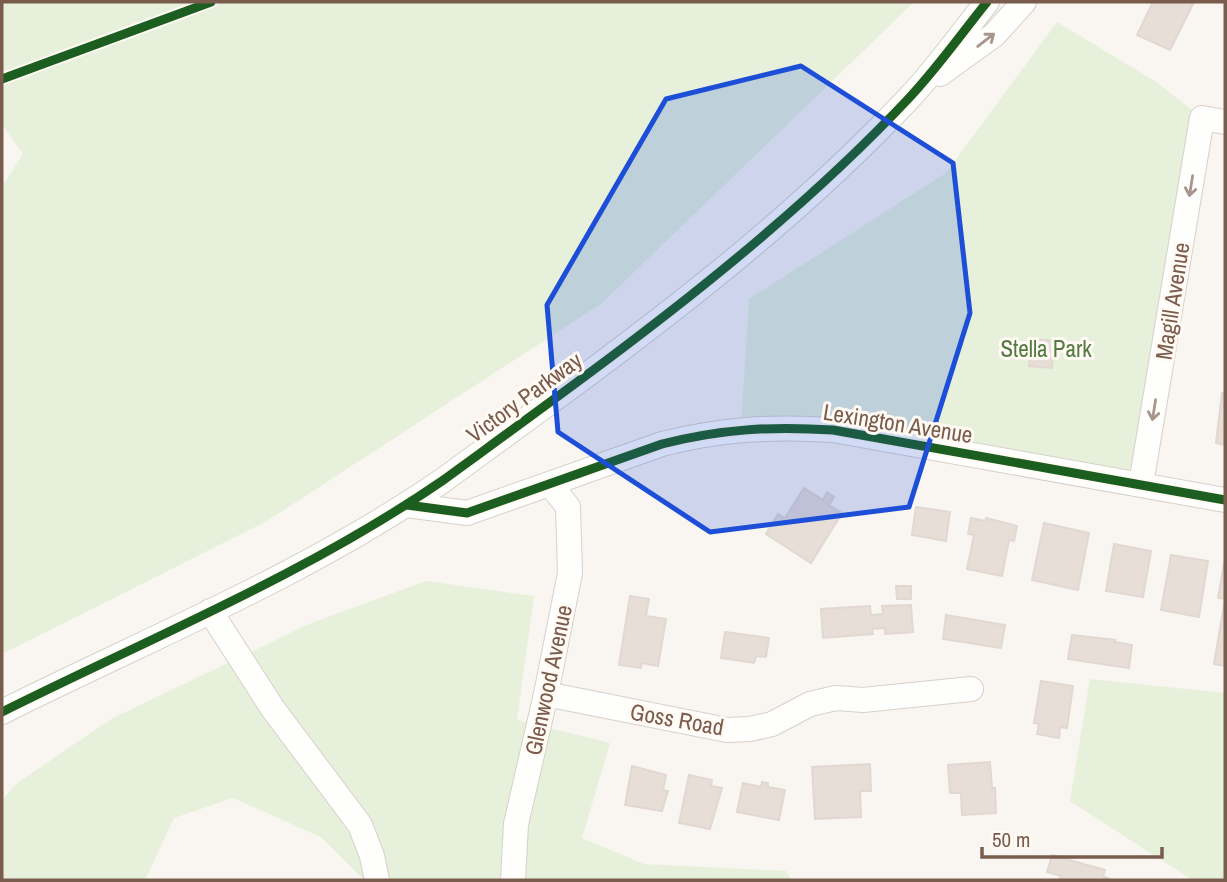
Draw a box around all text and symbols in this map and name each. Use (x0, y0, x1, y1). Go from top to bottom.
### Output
one-way arrow (976, 33, 995, 48)
one-way arrow (1184, 174, 1197, 197)
street label: Magill Avenue (1147, 240, 1197, 362)
park label: Stella Park (1000, 333, 1092, 364)
street label: Victory Parkway (460, 344, 589, 449)
street label: Lexington Avenue (821, 396, 975, 450)
one-way arrow (1147, 398, 1160, 421)
street label: Glenwood Avenue (517, 602, 579, 758)
street label: Goss Road (628, 696, 726, 742)
scale bar (982, 816, 1162, 860)
text: 50 m (992, 825, 1030, 854)

